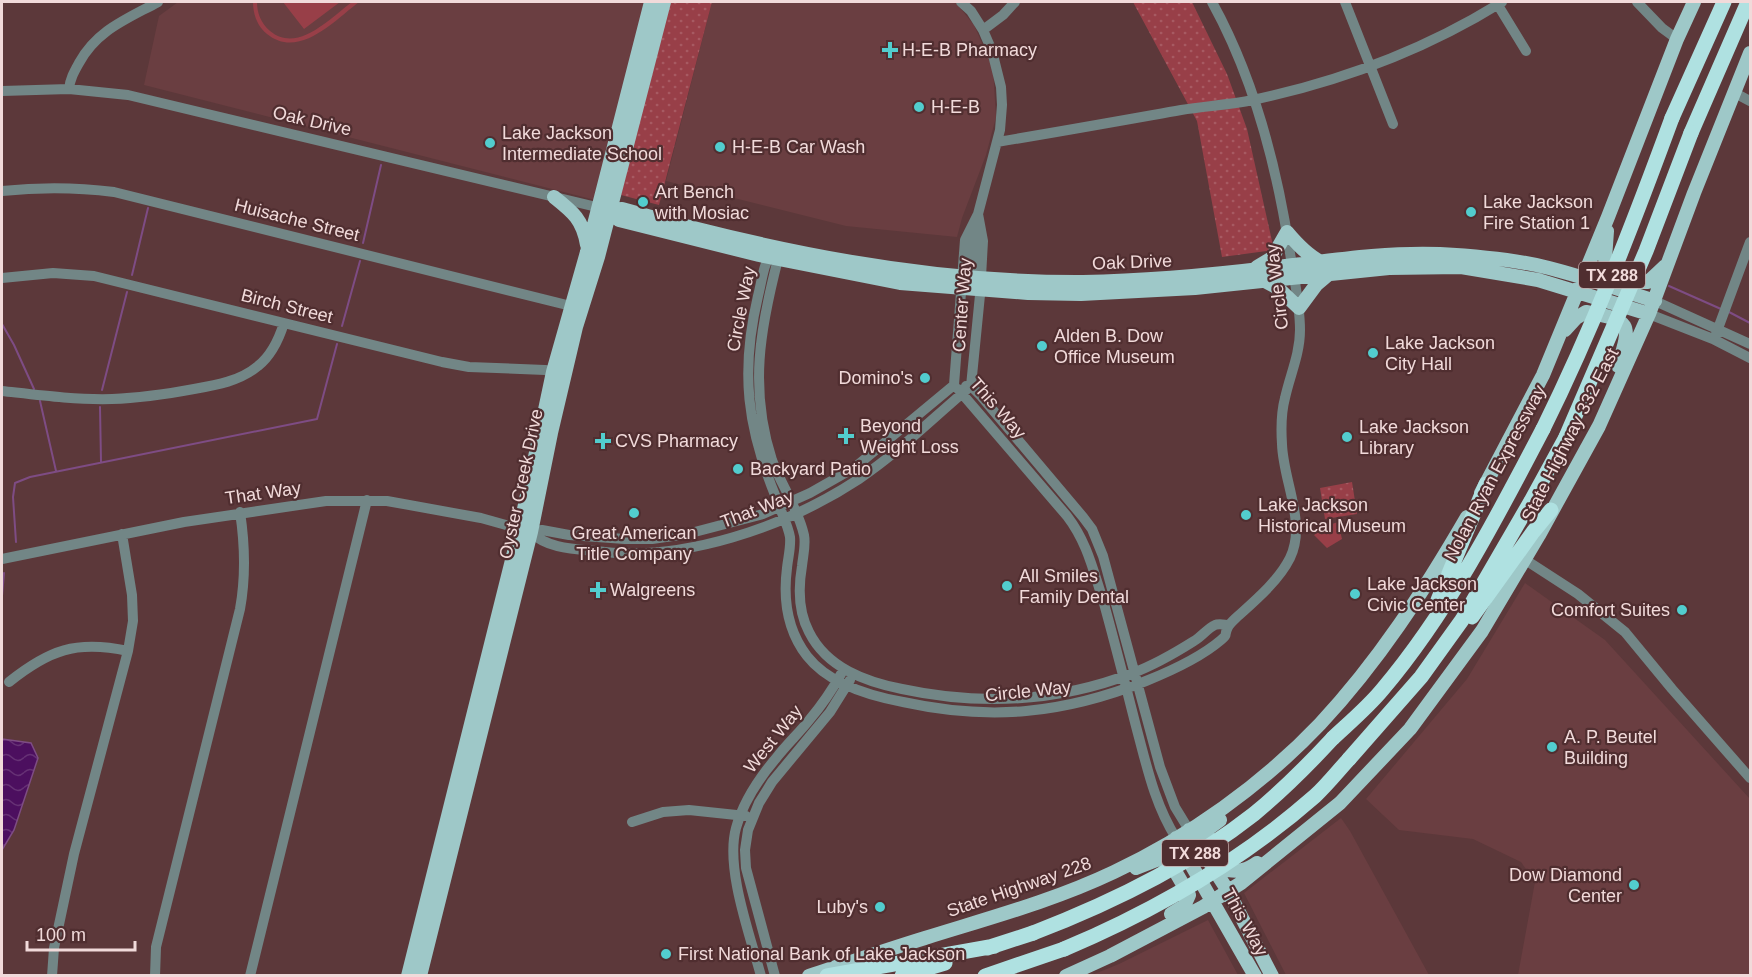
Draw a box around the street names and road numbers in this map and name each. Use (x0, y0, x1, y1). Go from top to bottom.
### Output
street label: Oak Drive (271, 102, 353, 140)
street label: Huisache Street (232, 195, 362, 245)
street label: Circle Way (1262, 243, 1292, 331)
street label: Oak Drive (1092, 251, 1172, 273)
street label: Center Way (949, 257, 975, 353)
road number: TX 288 (1579, 262, 1645, 288)
street label: Circle Way (723, 265, 759, 353)
street label: Birch Street (239, 285, 335, 327)
street label: State Highway 332 East (1517, 345, 1623, 525)
street label: This Way (966, 373, 1030, 443)
street label: Nolan Ryan Expressway (1440, 382, 1550, 564)
street label: Oyster Creek Drive (495, 407, 547, 561)
street label: That Way (224, 478, 302, 508)
street label: That Way (718, 486, 796, 532)
street label: Circle Way (984, 677, 1072, 705)
street label: West Way (740, 701, 806, 777)
road number: TX 288 (1162, 840, 1228, 866)
street label: State Highway 228 (944, 853, 1094, 921)
street label: This Way (1218, 885, 1272, 959)

